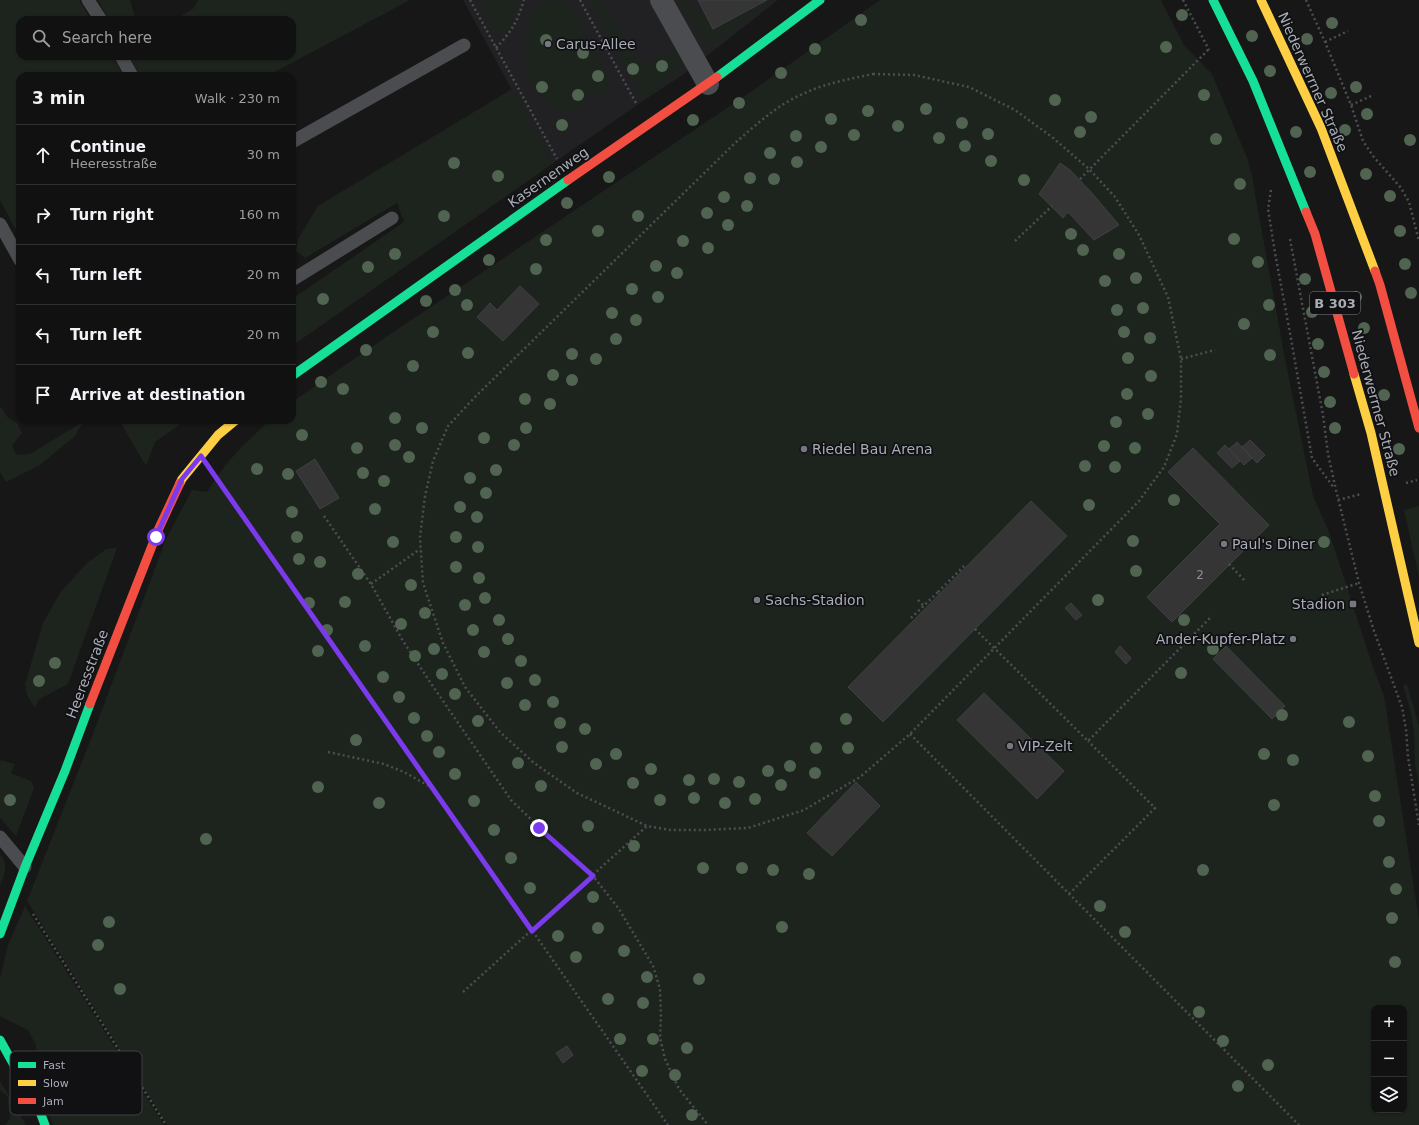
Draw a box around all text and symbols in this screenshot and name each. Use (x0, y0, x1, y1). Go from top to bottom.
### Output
street label: Niederwerrner Straße (1275, 10, 1351, 154)
search box (16, 16, 296, 60)
icon: search (30, 27, 52, 49)
text: Search here (62, 29, 152, 47)
place label: Carus-Allee (556, 36, 636, 52)
marker: Carus-Allee (543, 39, 553, 49)
text: 3 min (32, 88, 85, 108)
text: Walk · 230 m (195, 91, 280, 106)
text: Continue (70, 138, 146, 156)
street label: Kasernenweg (505, 143, 591, 211)
icon: ahead (32, 144, 54, 166)
text: 30 m (247, 147, 280, 162)
text: Heeresstraße (70, 156, 157, 171)
icon: right (32, 204, 54, 226)
text: Turn right (70, 206, 154, 224)
text: 160 m (238, 207, 280, 222)
icon: left (32, 264, 54, 286)
text: Turn left (70, 266, 142, 284)
text: 20 m (247, 267, 280, 282)
road number: B 303 (1310, 292, 1360, 314)
icon: left (32, 324, 54, 346)
text: Turn left (70, 326, 142, 344)
text: 20 m (247, 327, 280, 342)
street label: Niederwerrner Straße (1349, 328, 1403, 478)
icon: arrive (32, 384, 54, 406)
text: Arrive at destination (70, 386, 245, 404)
place label: Riedel Bau Arena (812, 441, 933, 457)
marker: Riedel Bau Arena (799, 444, 809, 454)
route start (147, 528, 165, 546)
place label: Paul's Diner (1232, 536, 1315, 552)
marker: Paul's Diner (1219, 539, 1229, 549)
house number: 2 (1196, 568, 1204, 582)
place label: Sachs-Stadion (765, 592, 865, 608)
marker: Sachs-Stadion (752, 595, 762, 605)
place label: Stadion (1292, 596, 1345, 612)
marker: Stadion (1348, 599, 1358, 609)
street label: Heeresstraße (63, 627, 111, 721)
place label: Ander-Kupfer-Platz (1156, 631, 1285, 647)
marker: Ander-Kupfer-Platz (1288, 634, 1298, 644)
place label: VIP-Zelt (1018, 738, 1073, 754)
marker: VIP-Zelt (1005, 741, 1015, 751)
route end (530, 819, 548, 837)
map controls (1371, 1005, 1407, 1113)
button: + (1371, 1005, 1407, 1041)
button: − (1371, 1041, 1407, 1077)
legend (10, 1051, 142, 1115)
text: Fast (43, 1059, 66, 1072)
text: Slow (43, 1077, 69, 1090)
button: layers (1371, 1077, 1407, 1113)
text: Jam (42, 1095, 64, 1108)

